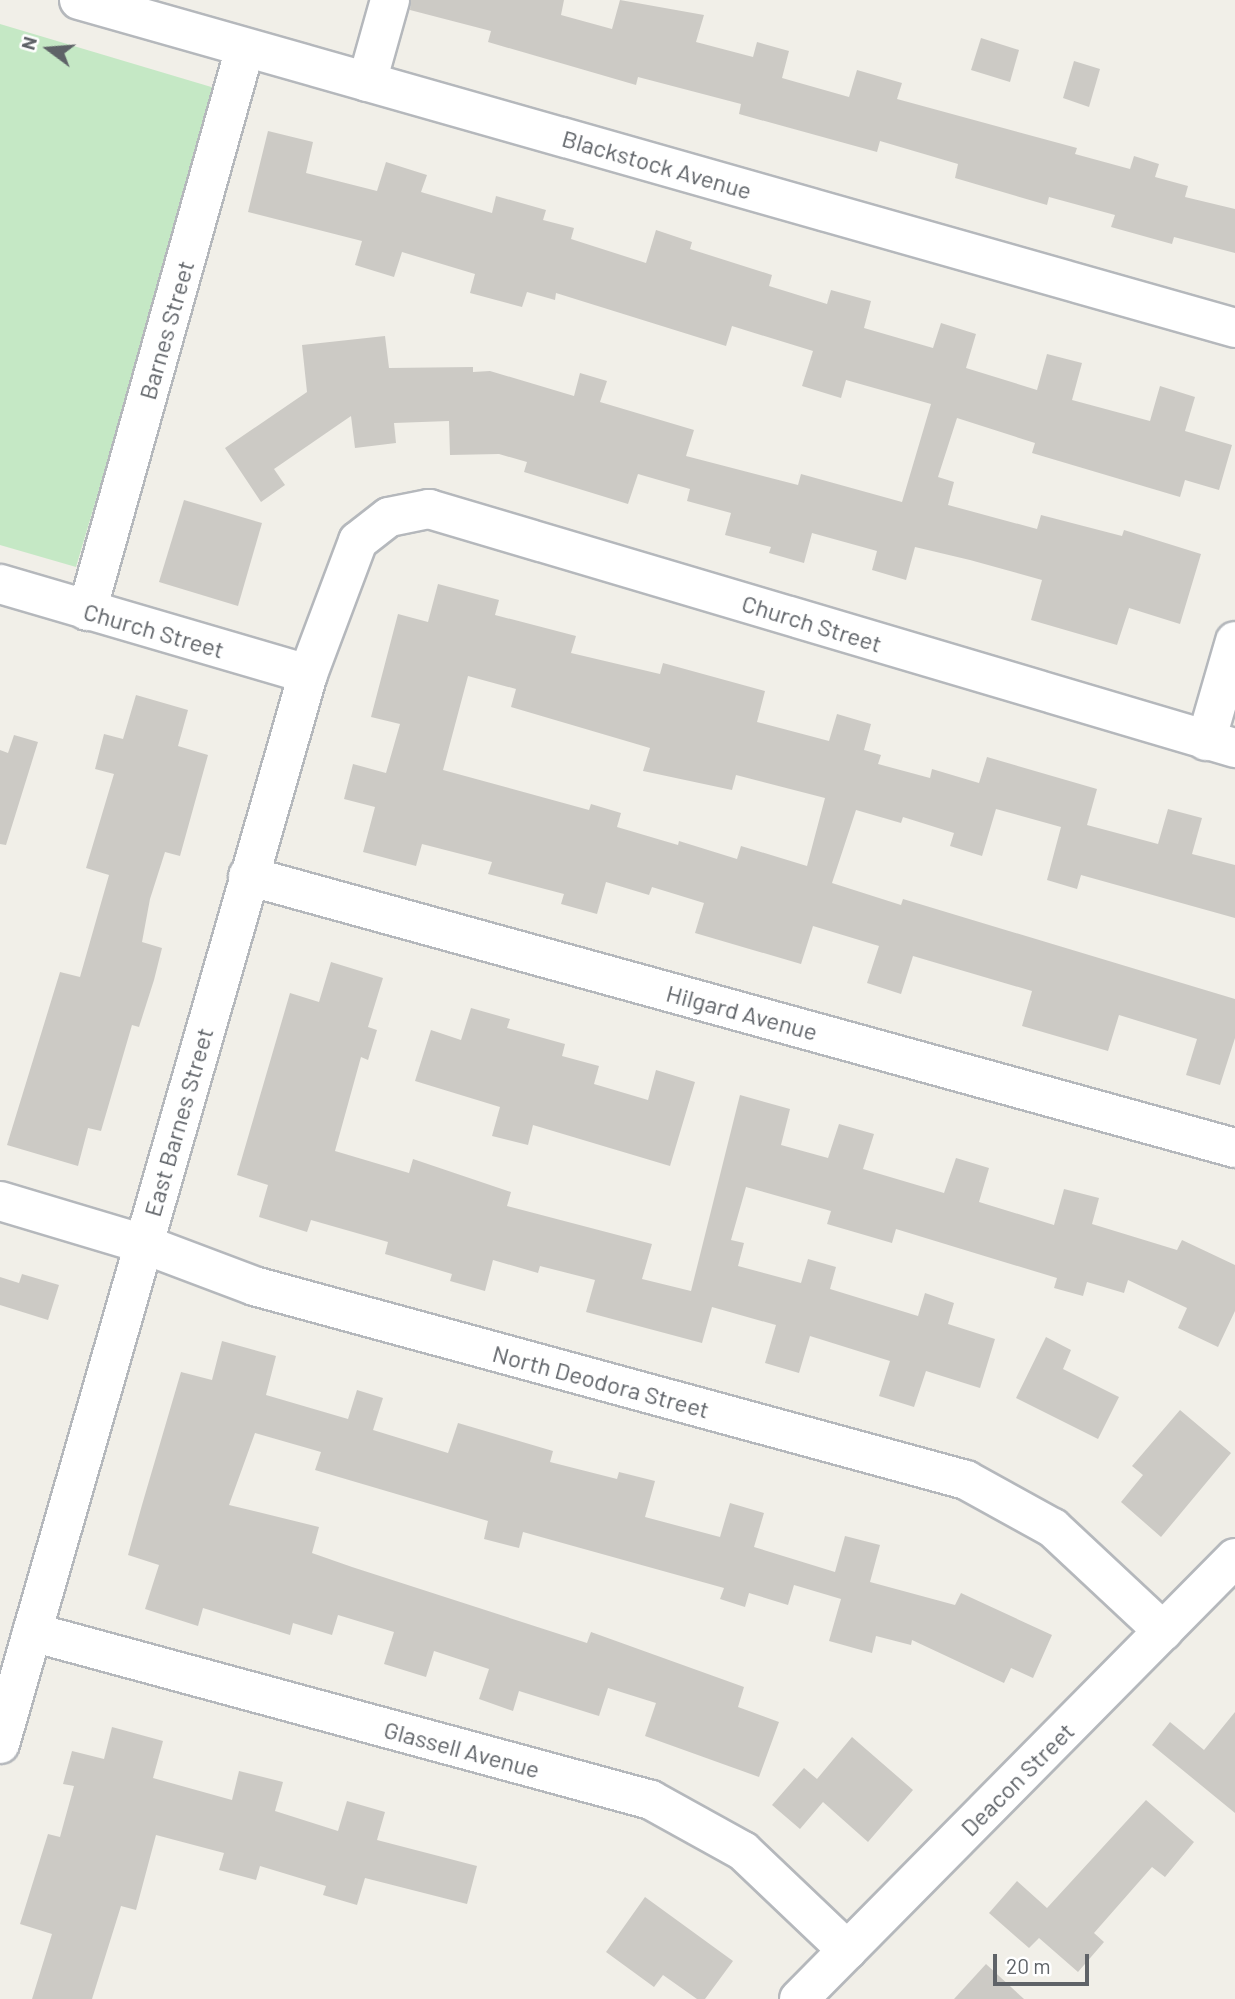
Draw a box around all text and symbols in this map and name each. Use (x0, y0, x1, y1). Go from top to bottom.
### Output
north arrow (14, 14, 84, 84)
text: N (16, 34, 41, 52)
street label: Blackstock Avenue (559, 123, 755, 205)
street label: Barnes Street (132, 257, 200, 403)
street label: Church Street (739, 588, 885, 658)
street label: Church Street (80, 596, 228, 664)
street label: Hilgard Avenue (663, 978, 821, 1046)
street label: East Barnes Street (137, 1024, 219, 1220)
street label: North Deodora Street (490, 1338, 712, 1424)
street label: Glassell Avenue (381, 1714, 543, 1784)
street label: Deacon Street (954, 1716, 1080, 1842)
scale bar (997, 1940, 1093, 1984)
text: 20 m (1006, 1953, 1051, 1978)

